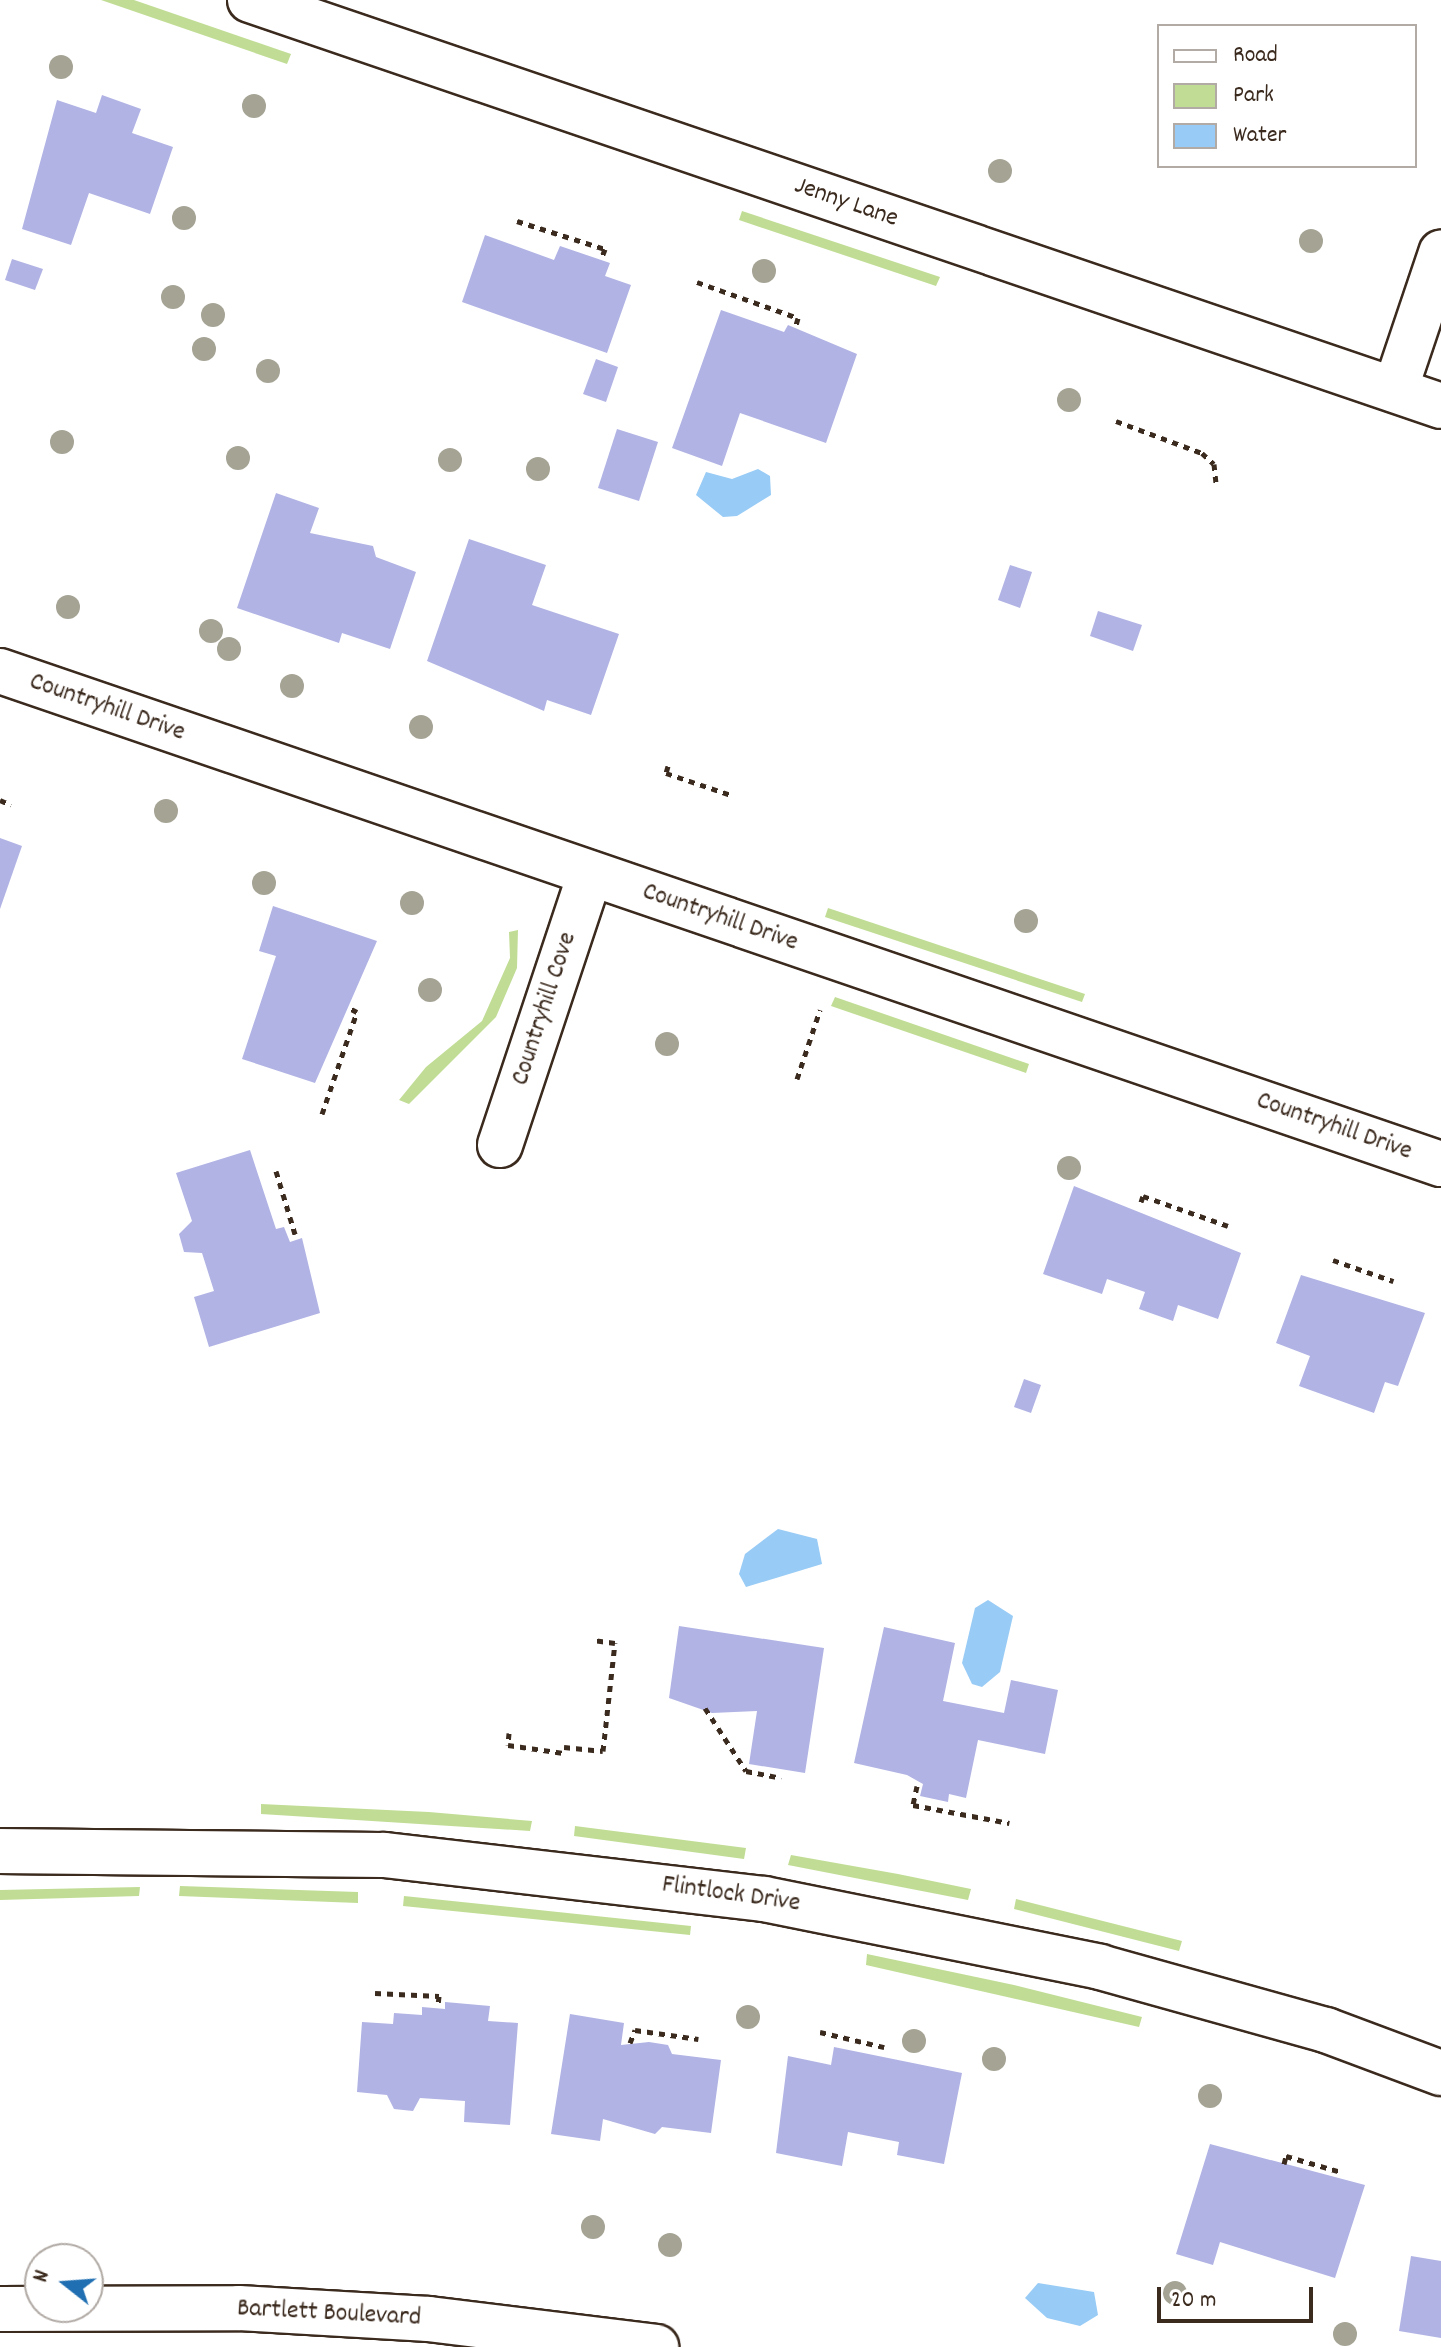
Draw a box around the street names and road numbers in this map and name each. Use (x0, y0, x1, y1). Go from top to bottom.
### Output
street label: Jenny Lane (790, 171, 902, 235)
street label: Countryhill Drive (25, 667, 189, 749)
street label: Countryhill Drive (638, 877, 802, 959)
street label: Countryhill Cove (506, 929, 584, 1089)
street label: Countryhill Drive (1252, 1086, 1416, 1168)
street label: Flintlock Drive (660, 1870, 802, 1920)
street label: Bartlett Boulevard (236, 2294, 422, 2334)

